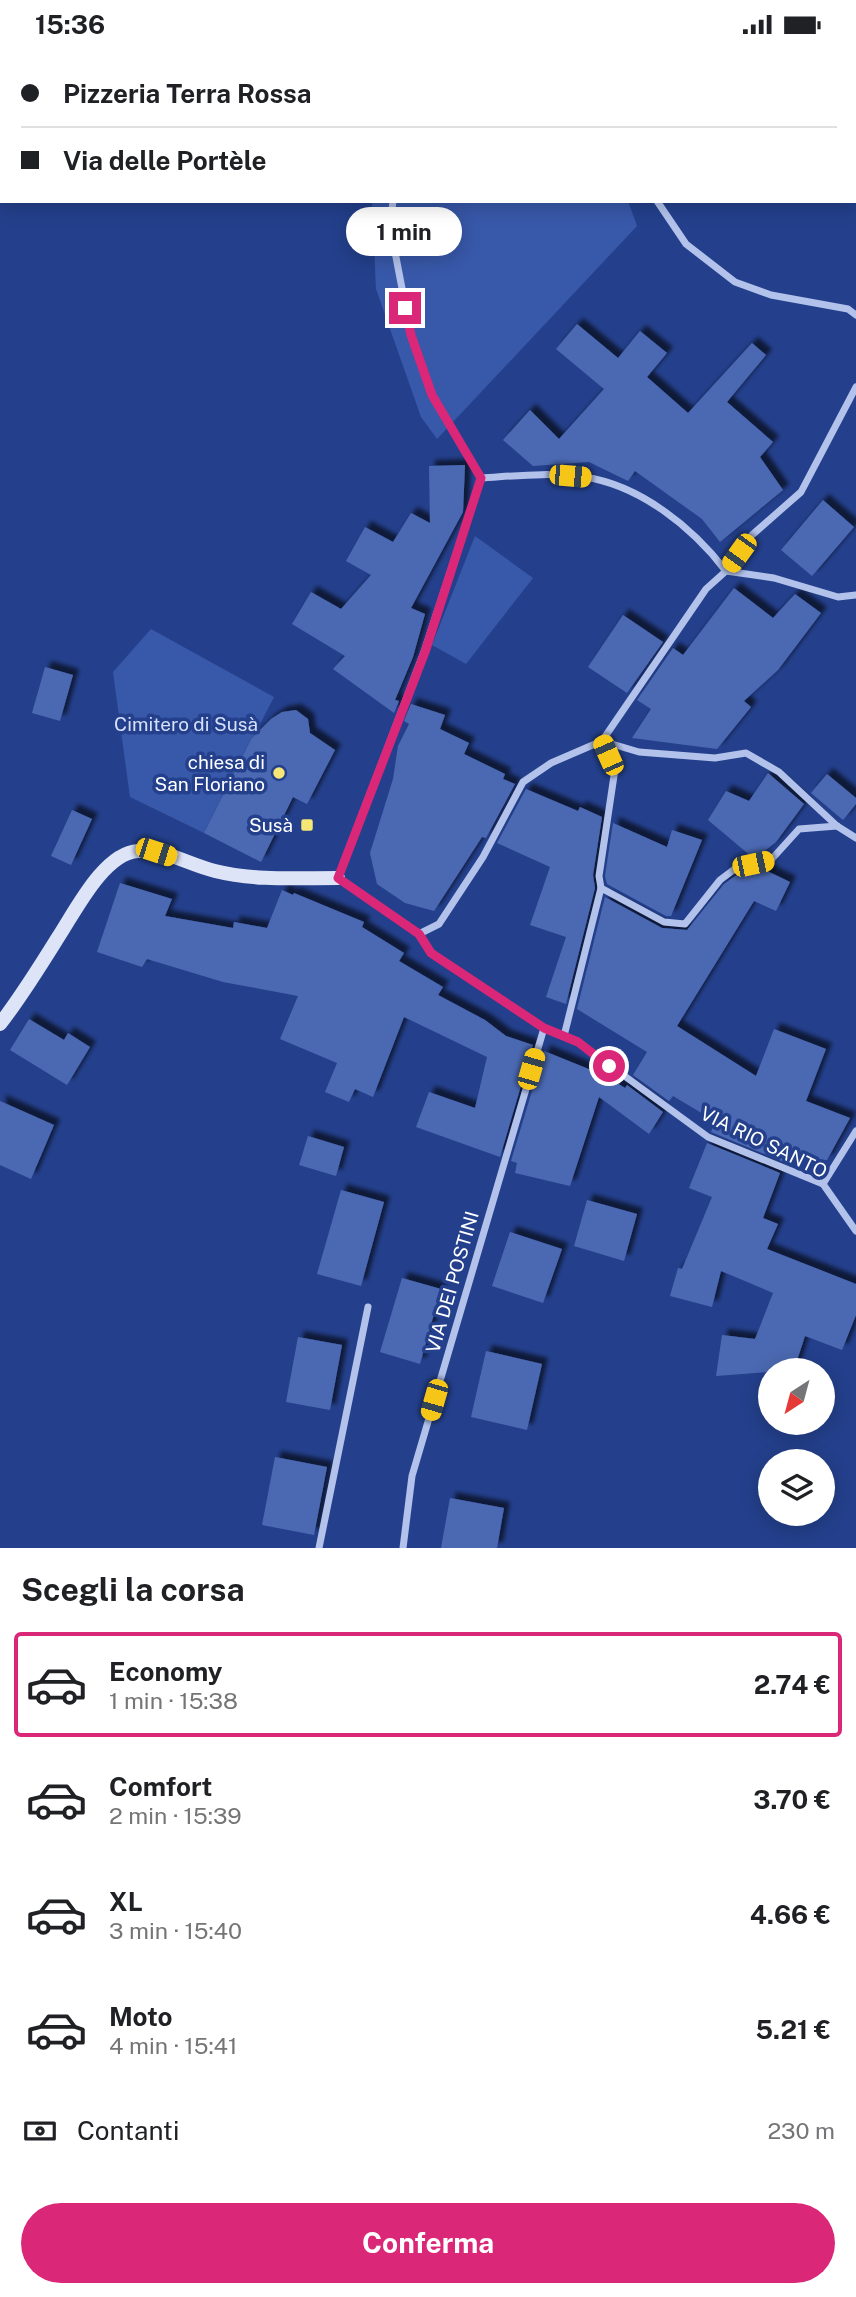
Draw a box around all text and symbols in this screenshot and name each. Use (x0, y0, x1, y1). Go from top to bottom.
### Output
text: 15:36 (35, 9, 105, 40)
text: Pizzeria Terra Rossa (63, 78, 312, 109)
text: Via delle Portèle (63, 145, 266, 176)
callout: 1 min (347, 207, 463, 255)
text: 1 min (376, 218, 432, 245)
route end (389, 292, 421, 324)
car (549, 464, 592, 488)
car (719, 530, 760, 576)
park label: Cimitero di Susà (114, 713, 258, 735)
car (590, 732, 627, 778)
place label: chiesa di San Floriano (155, 751, 265, 795)
marker: chiesa di San Floriano (271, 765, 287, 781)
place label: Susà (249, 814, 293, 836)
marker: Susà (299, 817, 315, 833)
car (133, 836, 180, 868)
car (731, 849, 776, 879)
car (516, 1046, 547, 1092)
route start (593, 1050, 625, 1082)
street label: VIA RIO SANTO (697, 1102, 831, 1182)
street label: VIA DEI POSTINI (421, 1209, 483, 1355)
north arrow (758, 1358, 835, 1435)
map controls (758, 1358, 835, 1526)
car (419, 1377, 450, 1423)
button: layers (758, 1449, 835, 1526)
text: Scegli la corsa (21, 1571, 245, 1608)
icon: car (25, 1653, 88, 1716)
text: Economy (109, 1656, 222, 1687)
text: 2.74 € (754, 1669, 831, 1700)
text: 1 min · 15:38 (109, 1687, 238, 1714)
icon: car (25, 1768, 88, 1831)
text: Comfort (109, 1771, 212, 1802)
text: 3.70 € (753, 1784, 831, 1815)
text: 2 min · 15:39 (109, 1802, 242, 1829)
icon: car (25, 1883, 88, 1946)
text: XL (109, 1886, 143, 1917)
text: 4.66 € (750, 1899, 831, 1930)
text: 3 min · 15:40 (109, 1917, 242, 1944)
icon: car (25, 1998, 88, 2061)
text: Moto (109, 2001, 172, 2032)
text: 5.21 € (755, 2014, 831, 2045)
text: 4 min · 15:41 (109, 2032, 237, 2059)
icon: cash (21, 2112, 59, 2150)
text: Contanti (77, 2115, 179, 2146)
text: 230 m (767, 2117, 835, 2144)
button: Conferma (21, 2203, 835, 2283)

